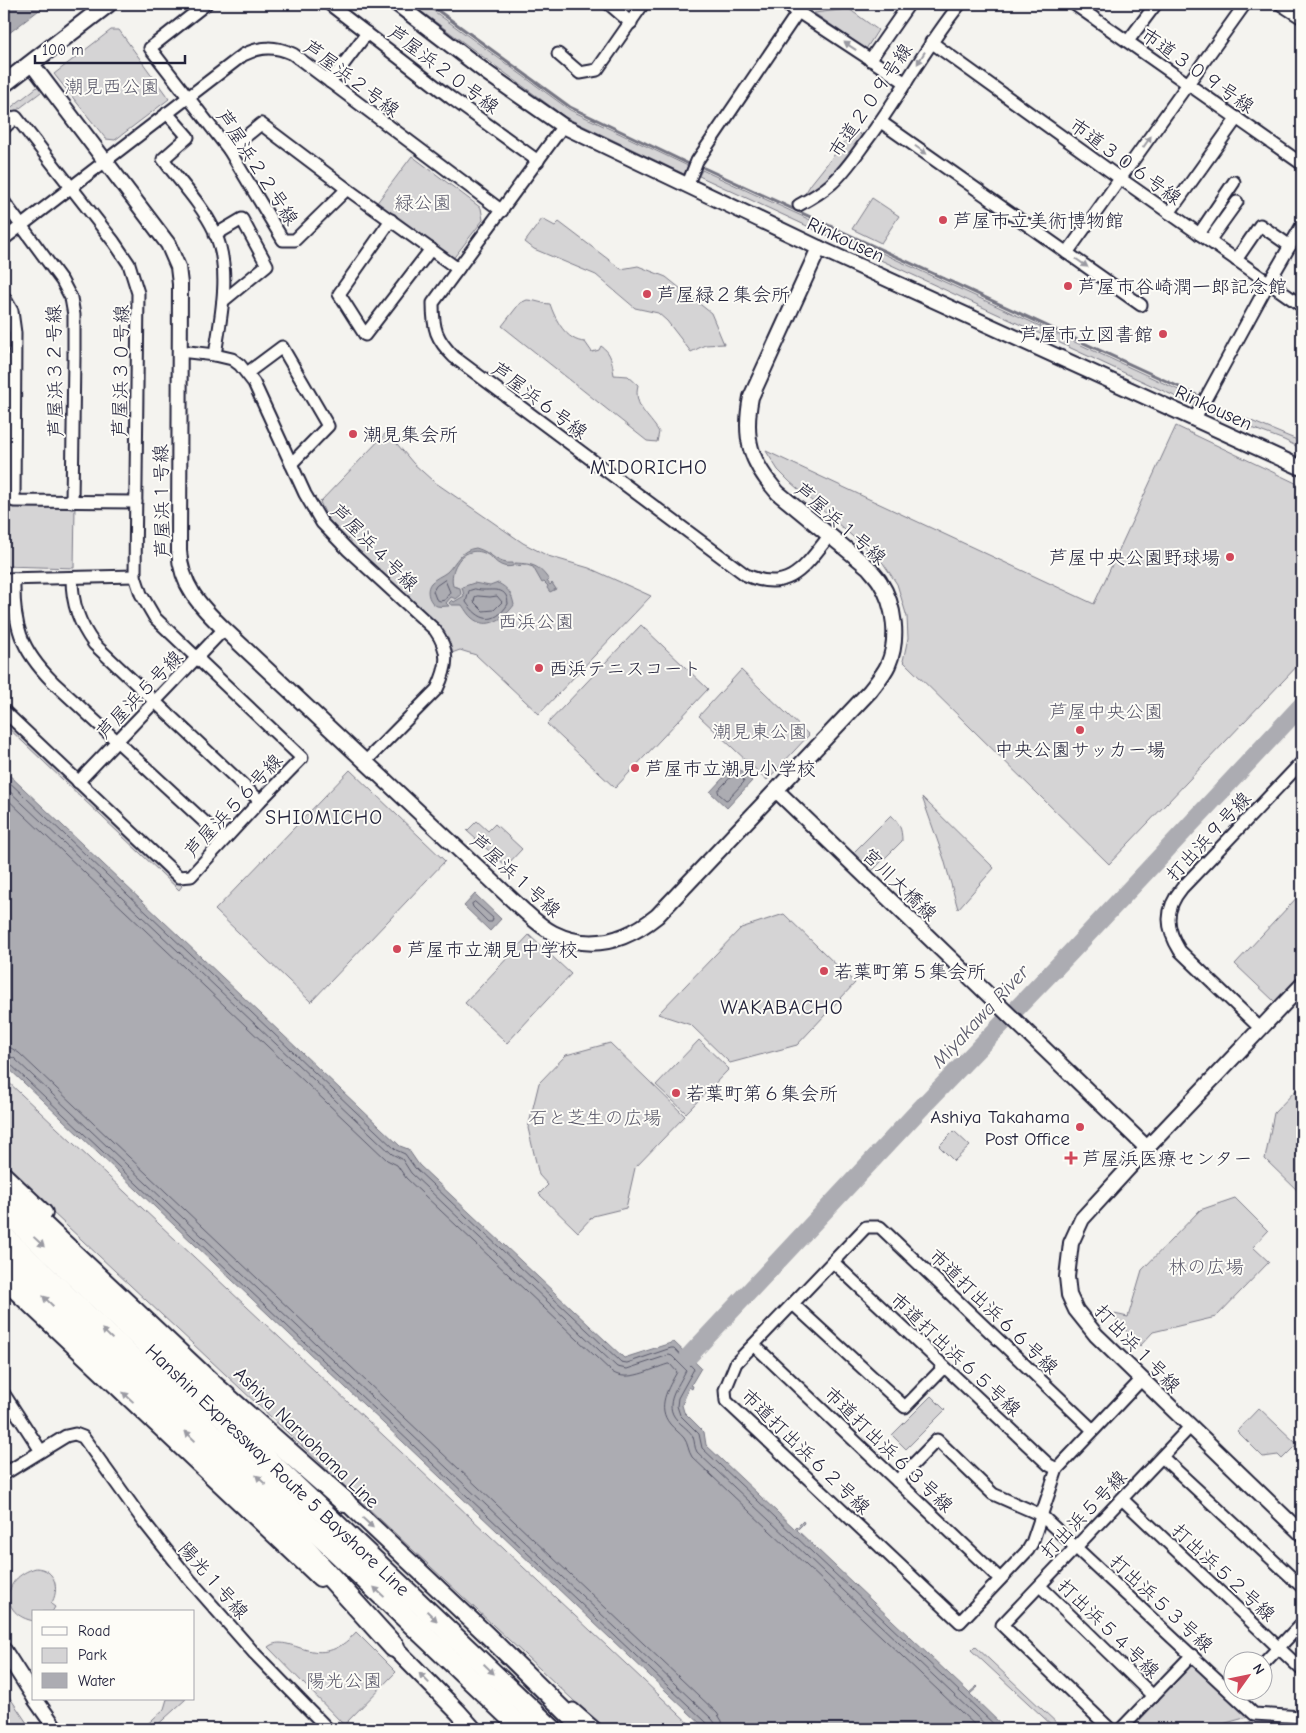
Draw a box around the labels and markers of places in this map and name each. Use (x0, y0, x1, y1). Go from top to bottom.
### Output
place label: 芦屋市立美術博物館 (953, 210, 1124, 232)
marker: 芦屋市立美術博物館 (937, 214, 949, 226)
place label: 芦屋市谷崎潤一郎記念館 (1078, 276, 1287, 298)
marker: 芦屋市谷崎潤一郎記念館 (1062, 280, 1074, 292)
place label: 芦屋緑２集会所 (657, 284, 790, 306)
marker: 芦屋緑２集会所 (641, 288, 653, 300)
place label: 芦屋市立図書館 (1020, 324, 1153, 346)
marker: 芦屋市立図書館 (1157, 328, 1169, 340)
place label: 潮見集会所 (363, 424, 458, 446)
marker: 潮見集会所 (347, 428, 359, 440)
place label: 芦屋中央公園野球場 (1049, 547, 1220, 569)
marker: 芦屋中央公園野球場 (1224, 551, 1236, 563)
place label: 西浜テニスコート (549, 658, 701, 680)
marker: 西浜テニスコート (533, 662, 545, 674)
marker: 中央公園サッカー場 (1074, 724, 1086, 736)
place label: 中央公園サッカー場 (994, 739, 1166, 761)
place label: 芦屋市立潮見小学校 (645, 758, 816, 780)
marker: 芦屋市立潮見小学校 (629, 762, 641, 774)
place label: 芦屋市立潮見中学校 (407, 939, 578, 961)
marker: 芦屋市立潮見中学校 (391, 943, 403, 955)
place label: 若葉町第５集会所 (834, 961, 986, 983)
marker: 若葉町第５集会所 (818, 965, 830, 977)
place label: 若葉町第６集会所 (686, 1083, 838, 1105)
marker: 若葉町第６集会所 (670, 1087, 682, 1099)
place label: Ashiya Takahama Post Office (930, 1106, 1070, 1150)
marker: Ashiya Takahama Post Office (1074, 1121, 1086, 1133)
place label: 芦屋浜医療センター (1082, 1148, 1252, 1170)
marker: 芦屋浜医療センター (1064, 1151, 1078, 1165)

